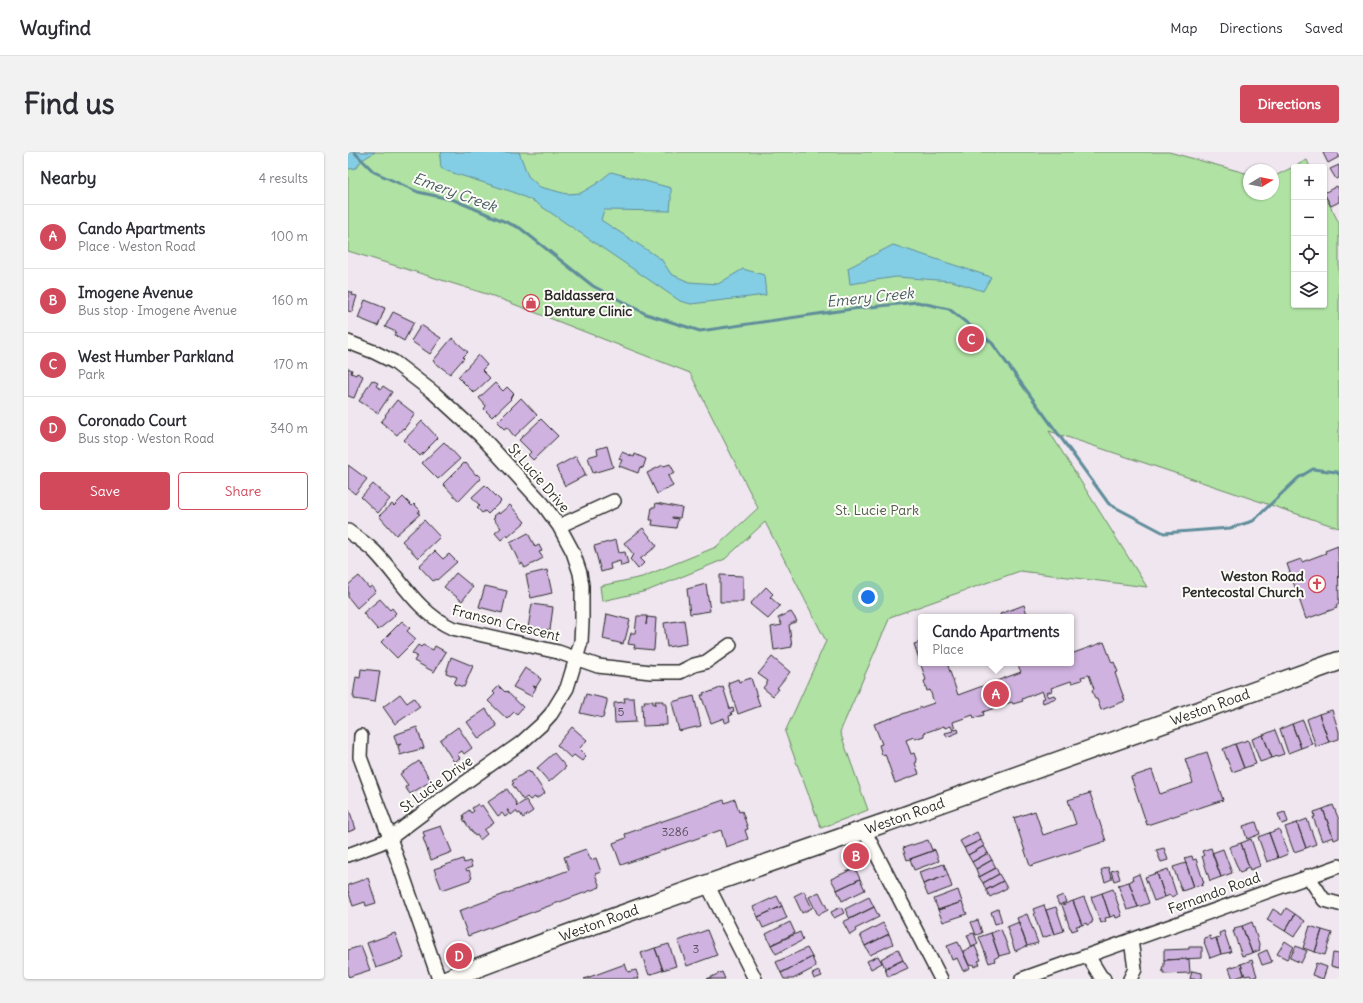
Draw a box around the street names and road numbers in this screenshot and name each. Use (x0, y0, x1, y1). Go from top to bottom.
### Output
street label: St Lucie Drive (504, 440, 574, 516)
street label: Franson Crescent (450, 601, 562, 645)
street label: Weston Road (1168, 685, 1252, 730)
street label: St Lucie Drive (396, 752, 476, 816)
street label: Weston Road (863, 794, 947, 838)
street label: Fernando Road (1165, 868, 1263, 918)
street label: Weston Road (557, 900, 641, 945)

